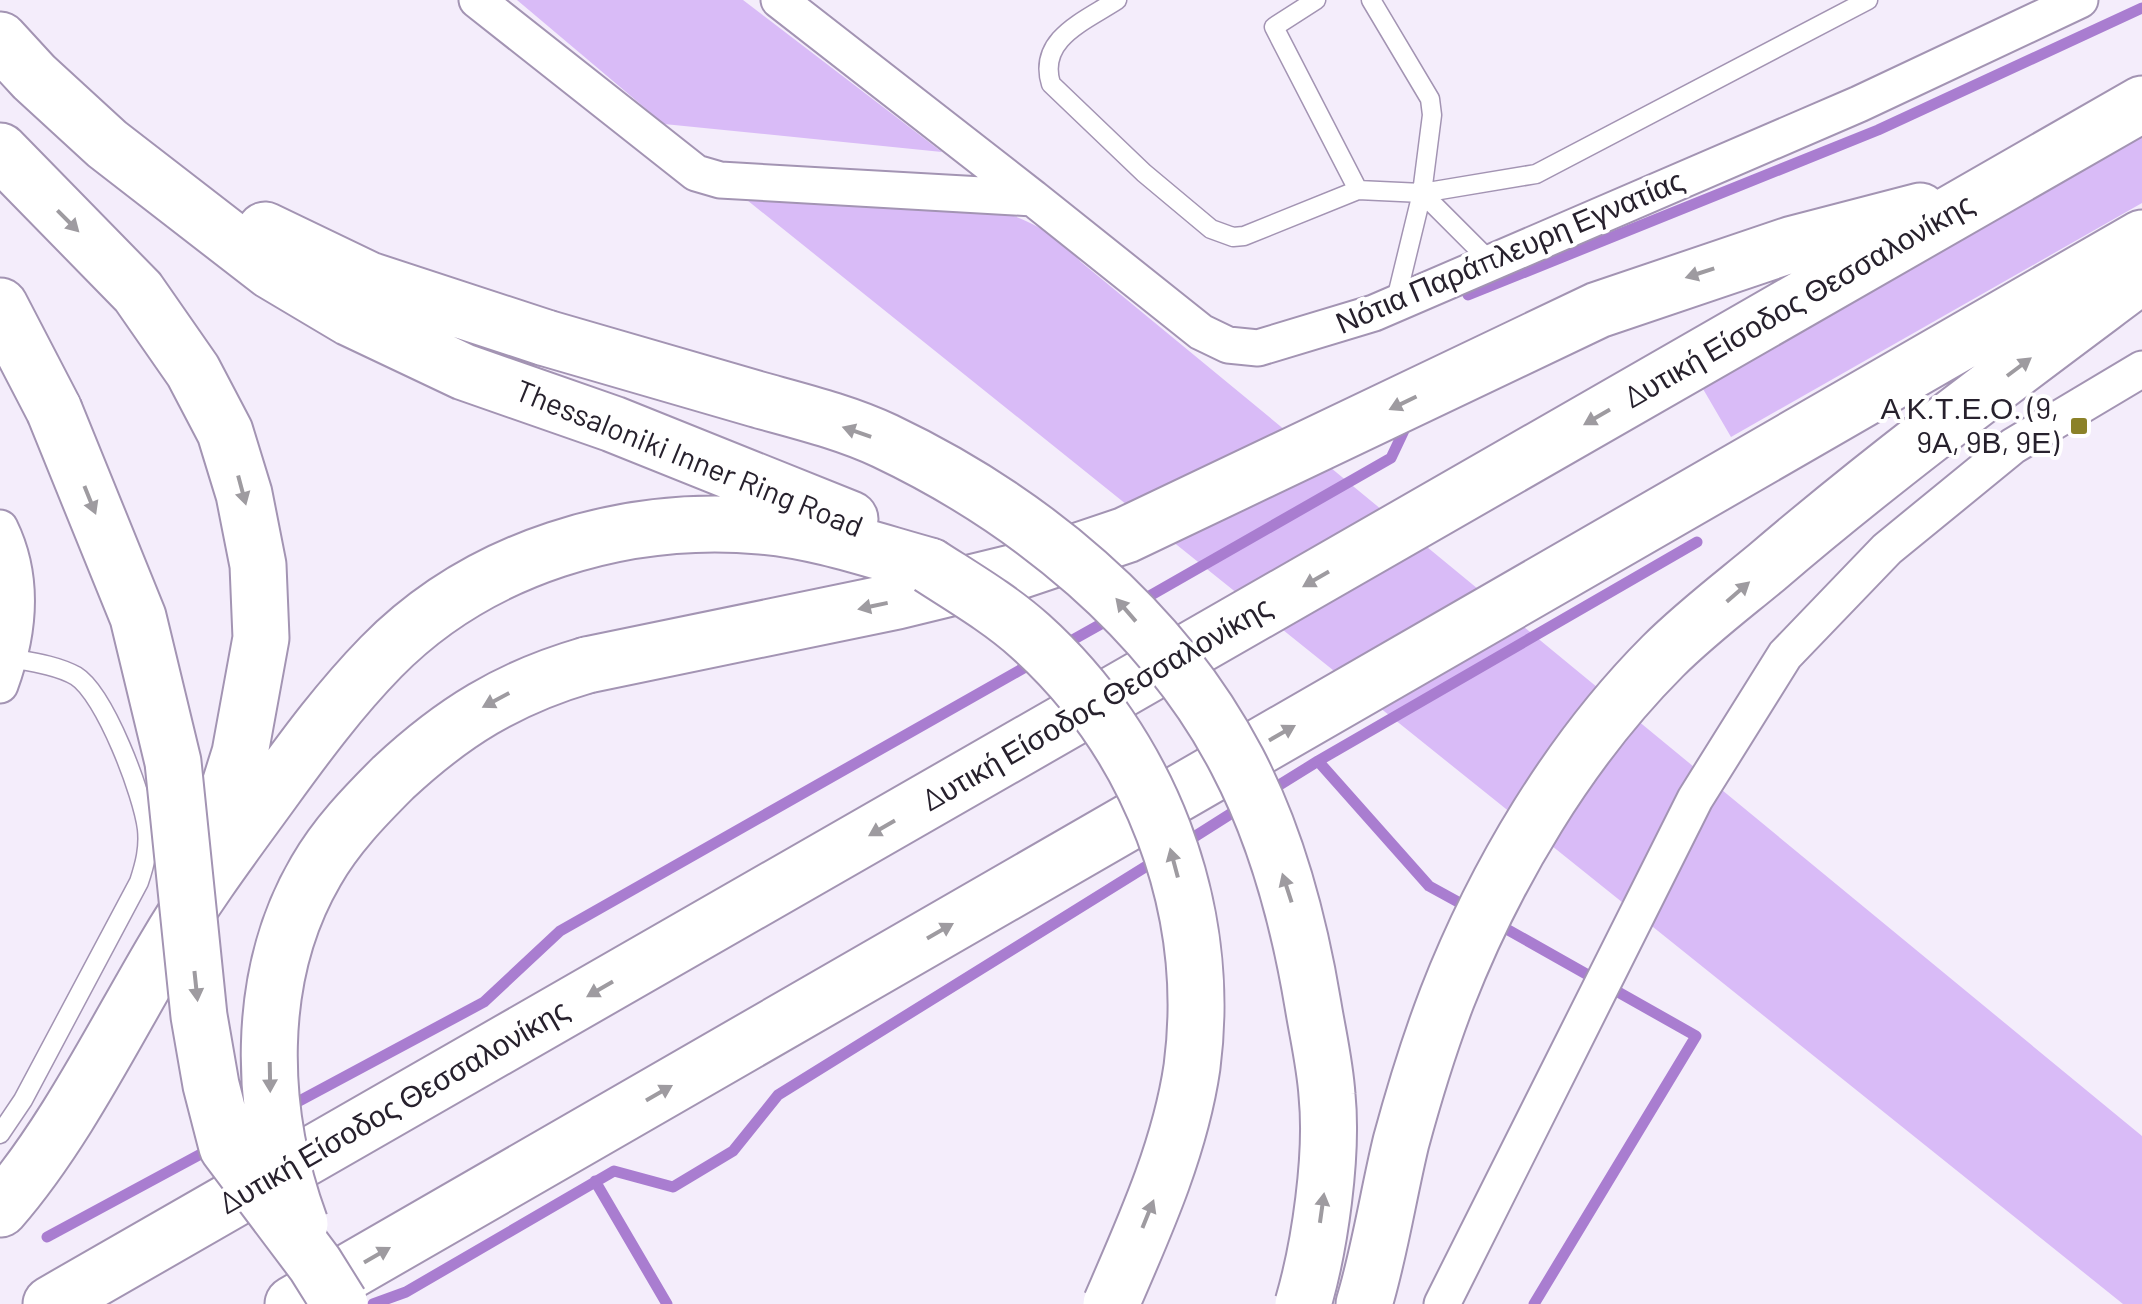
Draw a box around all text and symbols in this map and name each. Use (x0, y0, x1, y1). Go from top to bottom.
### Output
street label: Νότια Παράπλευρη Εγνατίας (1330, 160, 1689, 340)
street label: Δυτική Είσοδος Θεσσαλονίκης (1617, 184, 1979, 414)
one-way arrow (55, 209, 79, 233)
one-way arrow (1685, 267, 1715, 282)
one-way arrow (2005, 358, 2032, 377)
street label: Thessaloniki Inner Ring Road (511, 371, 869, 543)
place label: Α Κ.Τ.Ε.Ο. (9, 9Α, 9Β, 9Ε) (1881, 389, 2059, 459)
one-way arrow (1388, 394, 1417, 411)
one-way arrow (1583, 408, 1612, 425)
marker: Α Κ.Τ.Ε.Ο. (9, 9Α, 9Β, 9Ε) (2068, 415, 2090, 437)
one-way arrow (842, 423, 872, 438)
one-way arrow (235, 474, 251, 505)
one-way arrow (83, 486, 99, 516)
one-way arrow (1301, 570, 1330, 587)
one-way arrow (1725, 582, 1750, 603)
street label: Δυτική Είσοδος Θεσσαλονίκης (915, 587, 1277, 817)
one-way arrow (1115, 598, 1137, 623)
one-way arrow (857, 599, 888, 615)
one-way arrow (482, 691, 510, 708)
one-way arrow (1268, 725, 1297, 742)
one-way arrow (868, 818, 896, 836)
one-way arrow (1165, 847, 1181, 878)
one-way arrow (1279, 872, 1294, 903)
one-way arrow (926, 922, 954, 940)
one-way arrow (188, 970, 204, 1002)
one-way arrow (586, 980, 614, 998)
street label: Δυτική Είσοδος Θεσσαλονίκης (212, 990, 574, 1220)
one-way arrow (262, 1061, 278, 1093)
one-way arrow (644, 1085, 673, 1102)
one-way arrow (1314, 1192, 1330, 1224)
one-way arrow (1141, 1199, 1156, 1229)
one-way arrow (363, 1247, 391, 1265)

